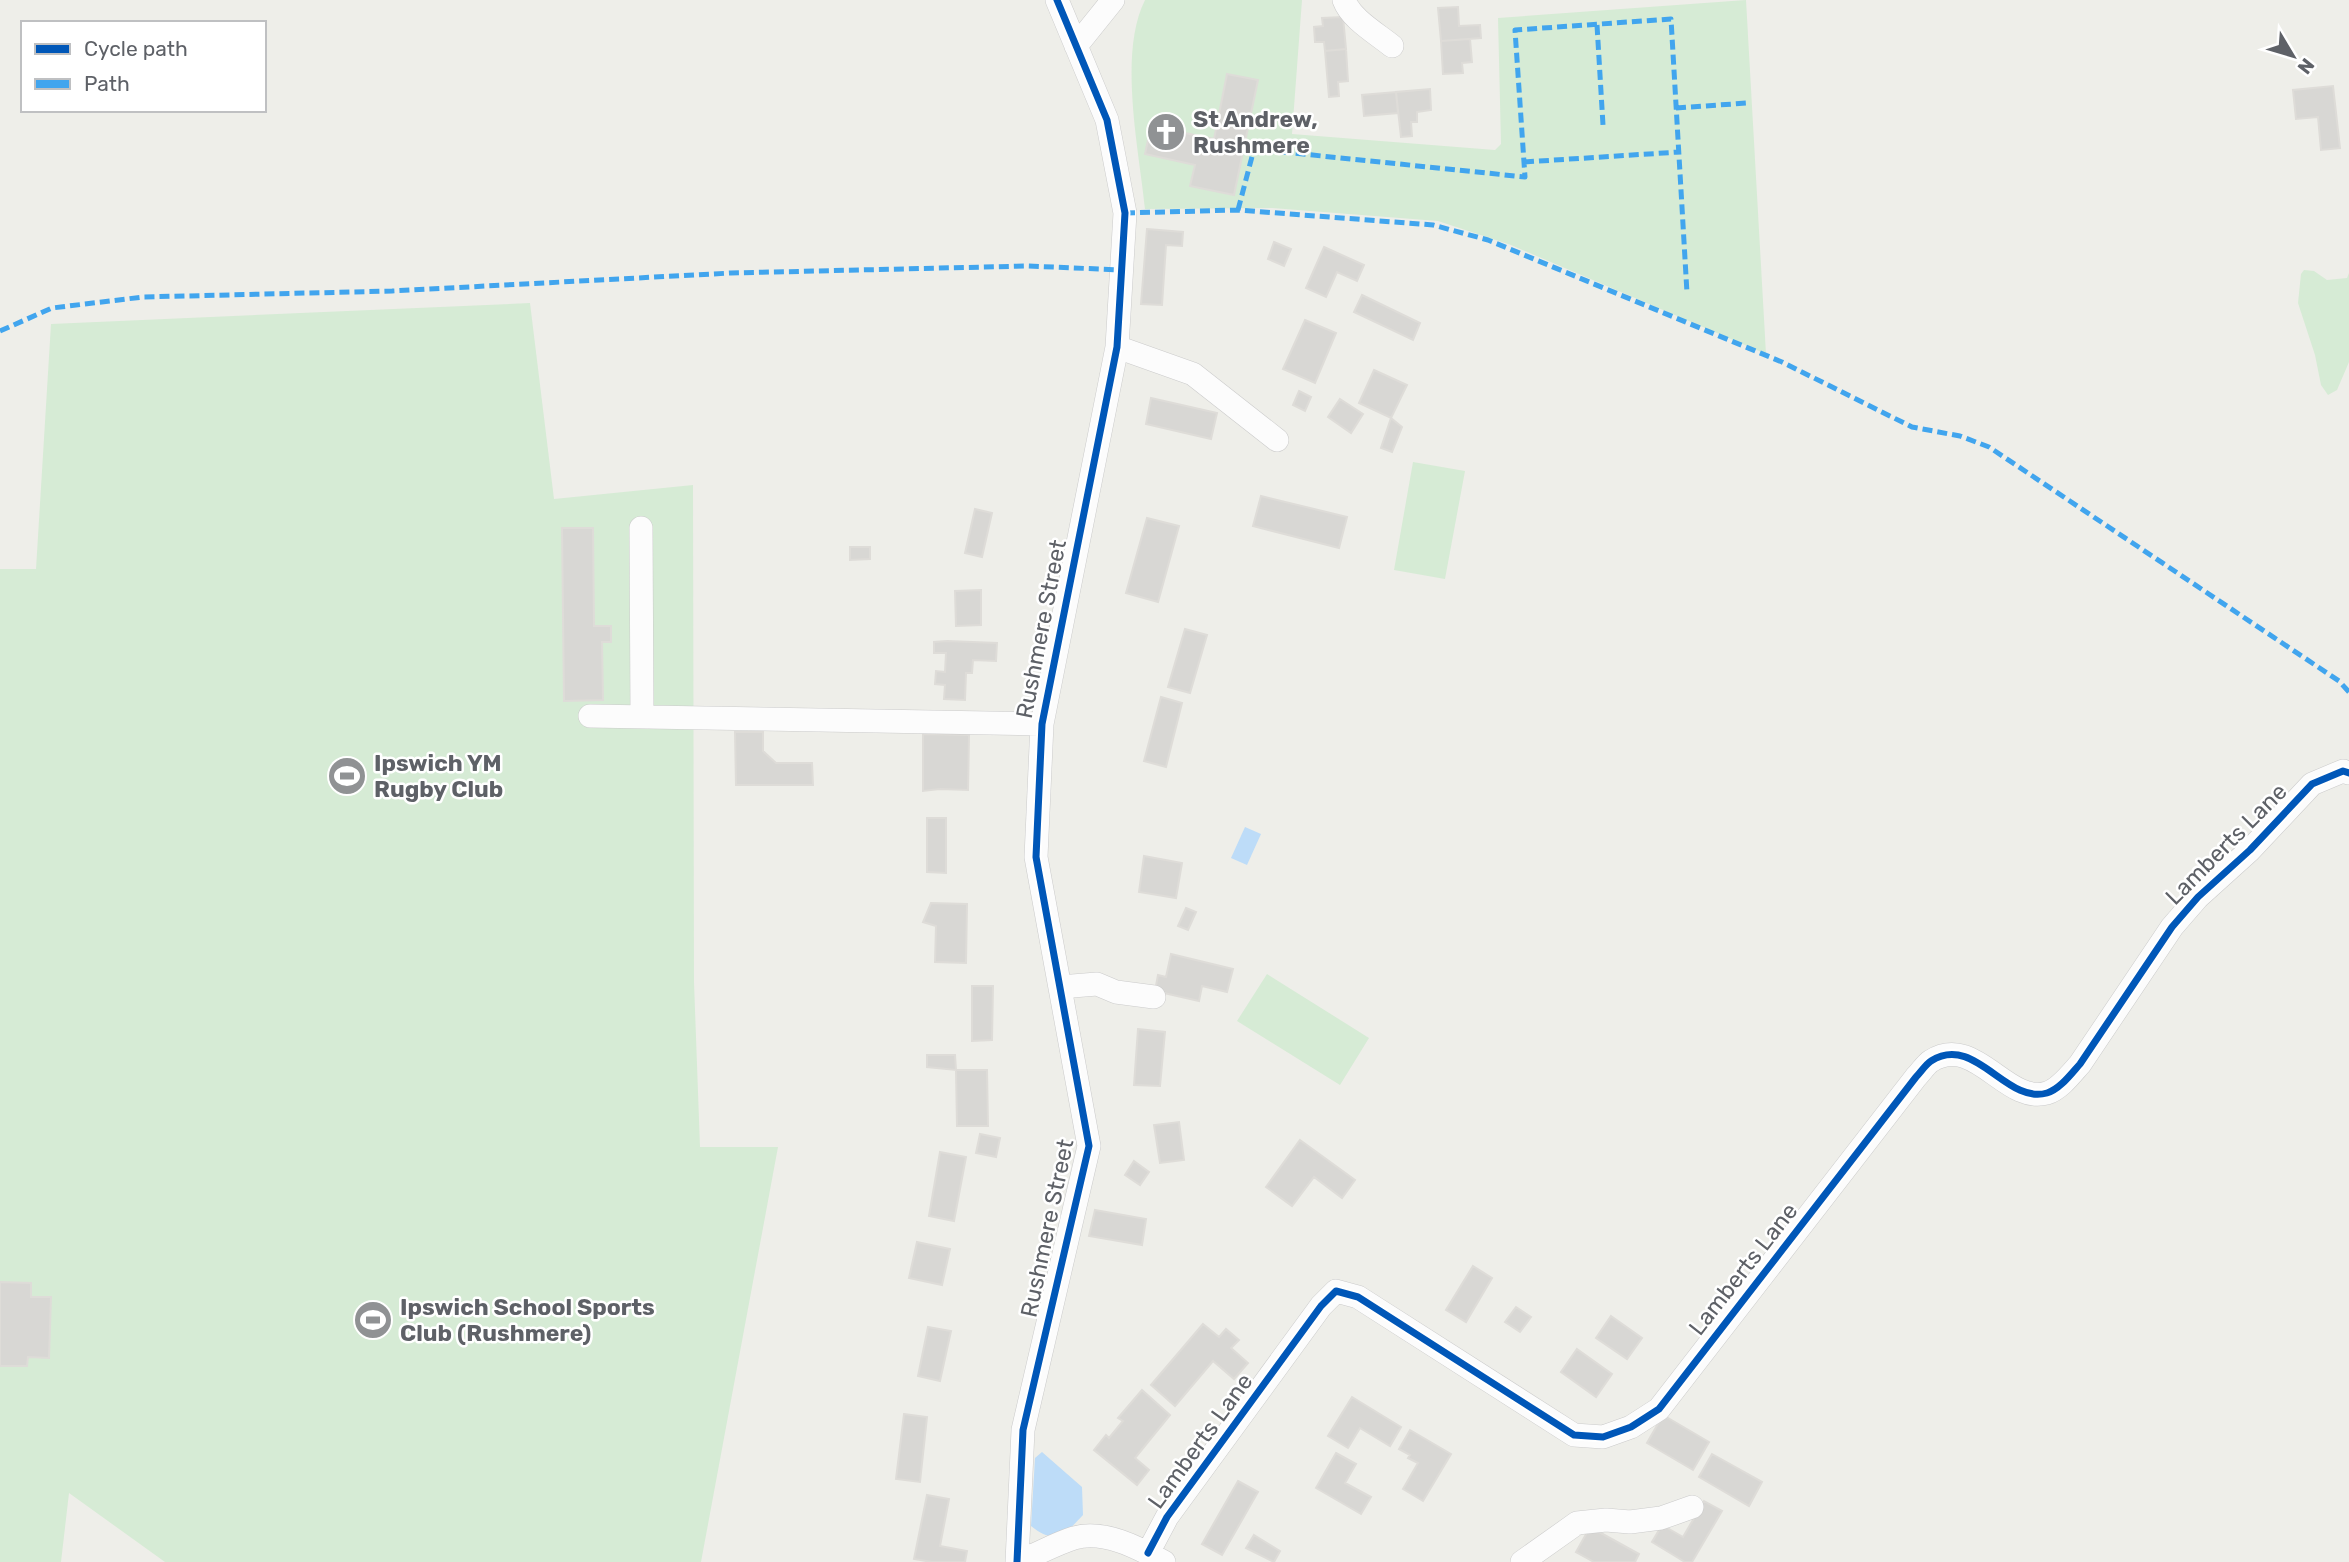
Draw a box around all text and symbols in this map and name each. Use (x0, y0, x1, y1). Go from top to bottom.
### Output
legend (21, 21, 266, 112)
north arrow (2258, 21, 2328, 91)
text: Cycle path (84, 36, 188, 61)
text: N (2293, 54, 2319, 79)
text: Path (84, 71, 130, 96)
place label: St Andrew, Rushmere (1193, 105, 1318, 159)
church icon: St Andrew, Rushmere (1145, 111, 1187, 153)
street label: Rushmere Street (1010, 537, 1072, 721)
place label: Ipswich YM Rugby Club (374, 749, 503, 803)
sports icon: Ipswich YM Rugby Club (326, 755, 368, 797)
street label: Lamberts Lane (2159, 777, 2293, 911)
street label: Rushmere Street (1014, 1136, 1080, 1320)
street label: Lamberts Lane (1683, 1197, 1803, 1341)
place label: Ipswich School Sports Club (Rushmere) (400, 1293, 655, 1347)
sports icon: Ipswich School Sports Club (Rushmere) (352, 1299, 394, 1341)
street label: Lamberts Lane (1142, 1368, 1258, 1514)

